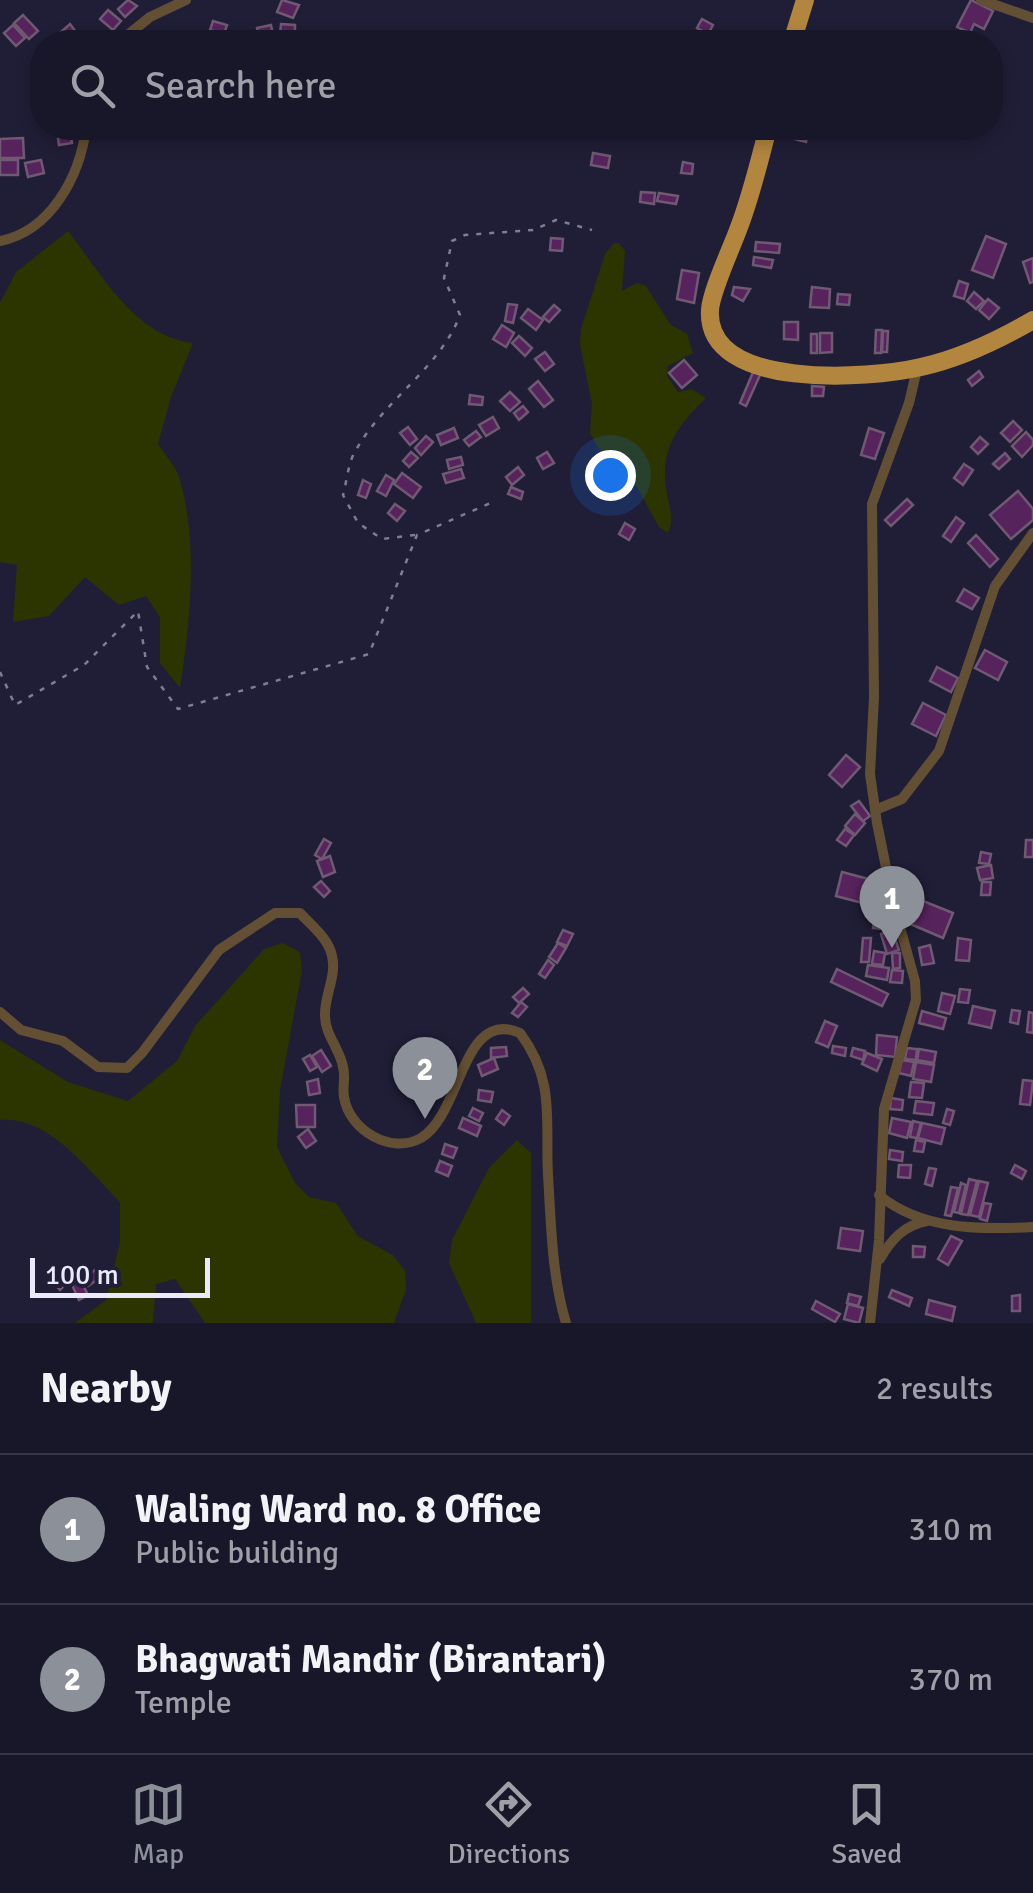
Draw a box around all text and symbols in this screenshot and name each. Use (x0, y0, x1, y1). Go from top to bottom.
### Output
search box (30, 30, 1003, 140)
icon: search (65, 58, 120, 113)
text: Search here (145, 62, 337, 109)
your location (585, 450, 636, 501)
pin: 1 (860, 866, 924, 948)
pin: 2 (392, 1036, 458, 1119)
scale bar (30, 1253, 210, 1298)
text: 100 m (45, 1258, 119, 1292)
text: Nearby (40, 1363, 172, 1414)
text: 2 results (876, 1369, 993, 1408)
text: Waling Ward no. 8 Office (135, 1486, 541, 1533)
text: 1 (64, 1510, 81, 1549)
text: 310 m (909, 1510, 993, 1549)
text: Public building (135, 1533, 339, 1572)
text: Bhagwati Mandir (Birantari) (135, 1636, 607, 1683)
text: 2 (64, 1660, 81, 1699)
text: 370 m (909, 1660, 993, 1699)
text: Temple (135, 1683, 232, 1722)
tab: Map (131, 1777, 186, 1871)
tab: Directions (448, 1777, 570, 1871)
tab: Saved (832, 1777, 902, 1871)

